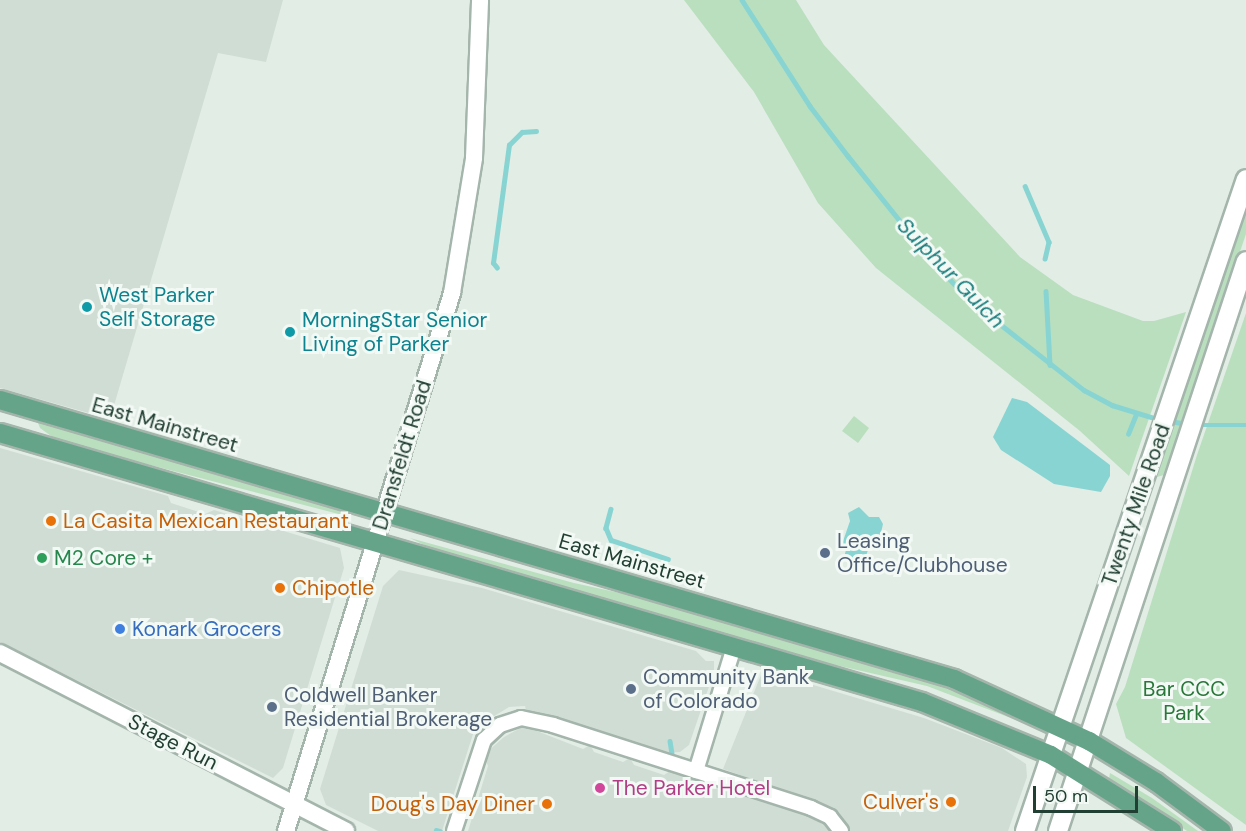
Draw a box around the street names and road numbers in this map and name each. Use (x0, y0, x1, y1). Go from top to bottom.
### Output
street label: Dransfeldt Road (367, 377, 437, 533)
street label: East Mainstreet (89, 392, 241, 458)
street label: Twenty Mile Road (1096, 421, 1176, 589)
street label: East Mainstreet (556, 528, 708, 594)
street label: Stage Run (124, 709, 222, 775)

